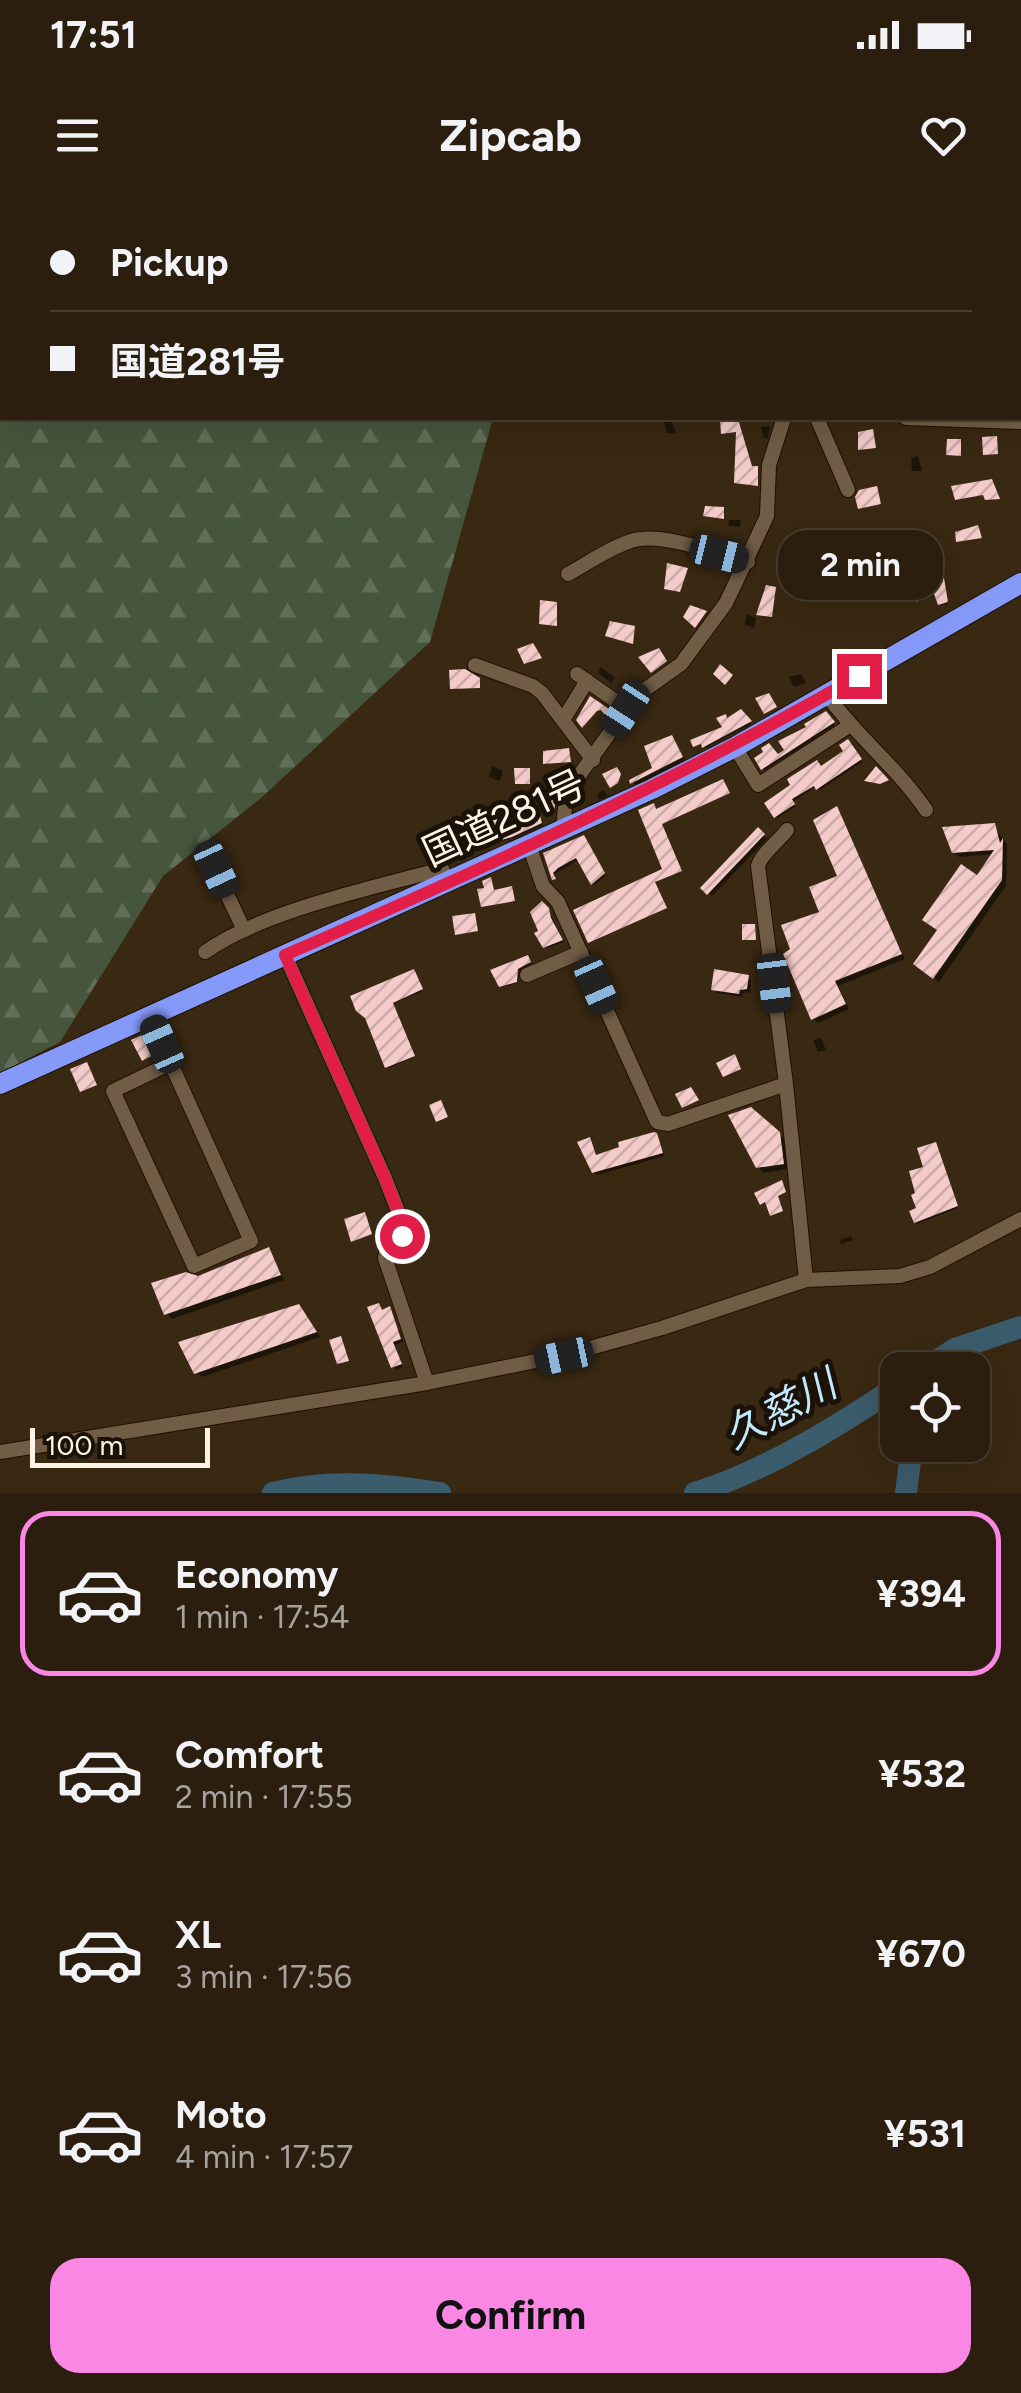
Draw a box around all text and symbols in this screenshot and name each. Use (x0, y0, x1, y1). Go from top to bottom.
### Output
text: 17:51 (50, 12, 137, 58)
icon: menu (50, 108, 105, 163)
text: Zipcab (439, 108, 582, 162)
icon: heart (916, 108, 971, 163)
text: Pickup (110, 240, 228, 286)
text: 国道281号 (110, 339, 285, 385)
callout: 2 min (776, 531, 942, 601)
car (686, 532, 752, 576)
text: 2 min (820, 546, 901, 584)
route end (837, 654, 882, 699)
car (597, 676, 655, 742)
street label: 国道281号 (415, 760, 593, 876)
car (190, 835, 242, 903)
car (570, 951, 622, 1019)
car (755, 951, 793, 1015)
car (136, 1010, 188, 1078)
route start (380, 1214, 425, 1259)
car (532, 1335, 596, 1377)
map controls (880, 1352, 990, 1462)
button: locate (880, 1352, 990, 1462)
water label: 久慈川 (716, 1358, 848, 1458)
scale bar (30, 1423, 210, 1468)
text: 100 m (45, 1428, 123, 1462)
icon: car (55, 1549, 145, 1639)
text: Economy (175, 1552, 338, 1598)
text: ¥394 (876, 1571, 966, 1617)
text: 1 min · 17:54 (175, 1598, 349, 1636)
icon: car (55, 1729, 145, 1819)
text: Comfort (175, 1732, 324, 1778)
text: ¥532 (878, 1751, 966, 1797)
text: 2 min · 17:55 (175, 1778, 353, 1816)
icon: car (55, 1909, 145, 1999)
text: XL (175, 1912, 221, 1958)
text: ¥670 (876, 1931, 966, 1977)
text: 3 min · 17:56 (175, 1958, 352, 1996)
icon: car (55, 2089, 145, 2179)
text: Moto (175, 2092, 267, 2138)
text: ¥531 (884, 2111, 966, 2157)
text: 4 min · 17:57 (175, 2138, 353, 2176)
button: Confirm (50, 2258, 971, 2373)

